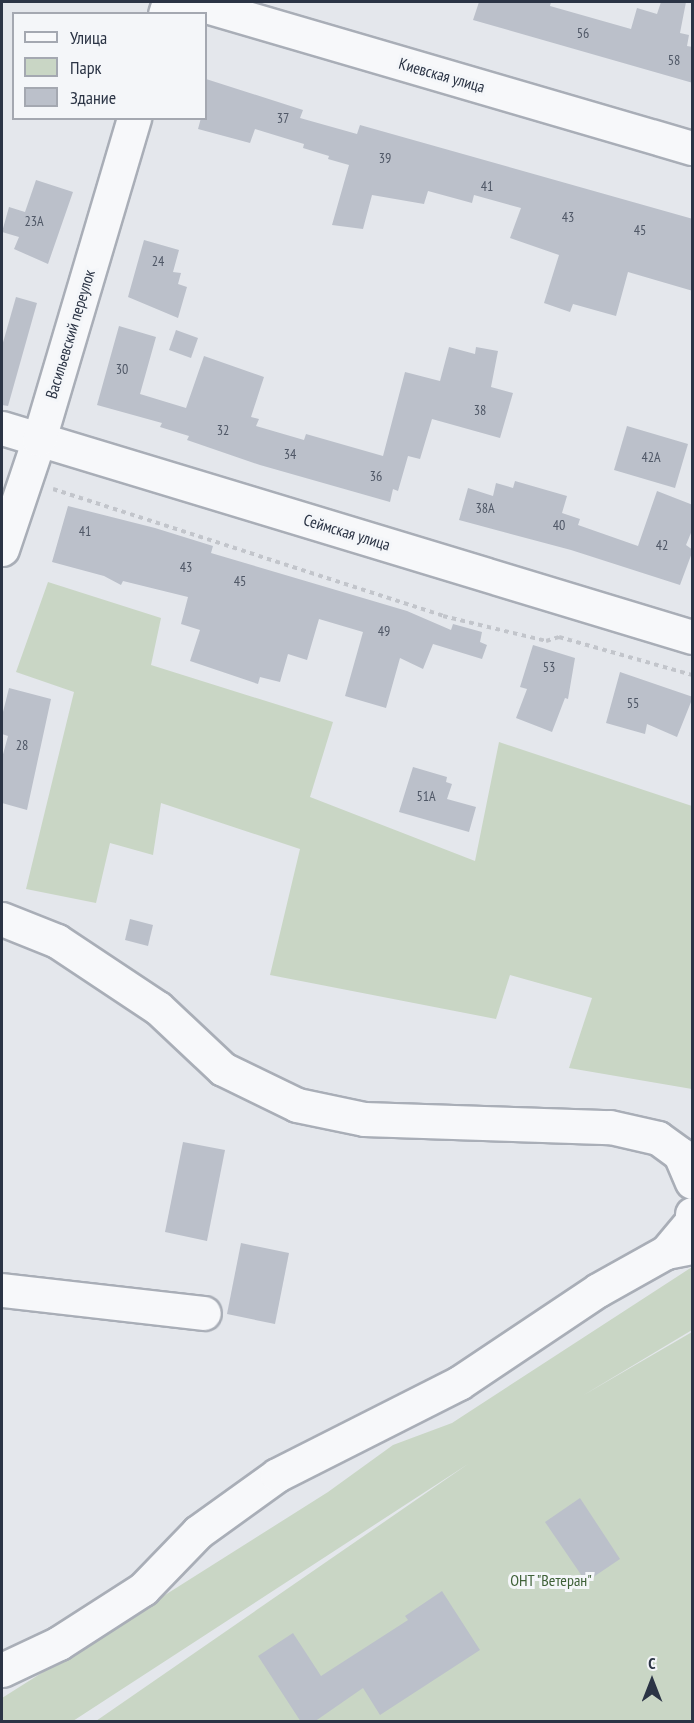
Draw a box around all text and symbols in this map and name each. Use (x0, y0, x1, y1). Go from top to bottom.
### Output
legend (12, 12, 207, 120)
house number: 56 (577, 25, 589, 41)
text: Улица (70, 26, 107, 49)
house number: 58 (668, 52, 680, 68)
street label: Киевская улица (397, 54, 487, 96)
text: Парк (70, 56, 101, 79)
text: Здание (70, 86, 116, 109)
house number: 37 (277, 110, 289, 126)
house number: 39 (379, 150, 391, 166)
house number: 41 (481, 178, 493, 194)
house number: 43 (562, 209, 574, 225)
house number: 23А (24, 213, 44, 229)
house number: 45 (634, 222, 646, 238)
house number: 24 (152, 253, 164, 269)
street label: Васильевский переулок (41, 267, 99, 401)
house number: 30 (116, 361, 128, 377)
house number: 38 (474, 402, 486, 418)
house number: 32 (217, 422, 229, 438)
house number: 34 (284, 446, 296, 462)
house number: 42А (641, 449, 661, 465)
house number: 36 (370, 468, 382, 484)
house number: 38А (475, 500, 495, 516)
street label: Сеймская улица (301, 510, 393, 554)
house number: 40 (553, 517, 565, 533)
house number: 41 (79, 523, 91, 539)
house number: 42 (656, 537, 668, 553)
house number: 43 (180, 559, 192, 575)
house number: 45 (234, 573, 246, 589)
house number: 49 (378, 623, 390, 639)
house number: 53 (543, 659, 555, 675)
house number: 55 (627, 695, 639, 711)
house number: 28 (16, 737, 28, 753)
house number: 51А (416, 788, 436, 804)
park label: ОНТ "Ветеран" (509, 1570, 593, 1590)
north arrow (622, 1651, 682, 1711)
text: С (648, 1653, 656, 1673)

